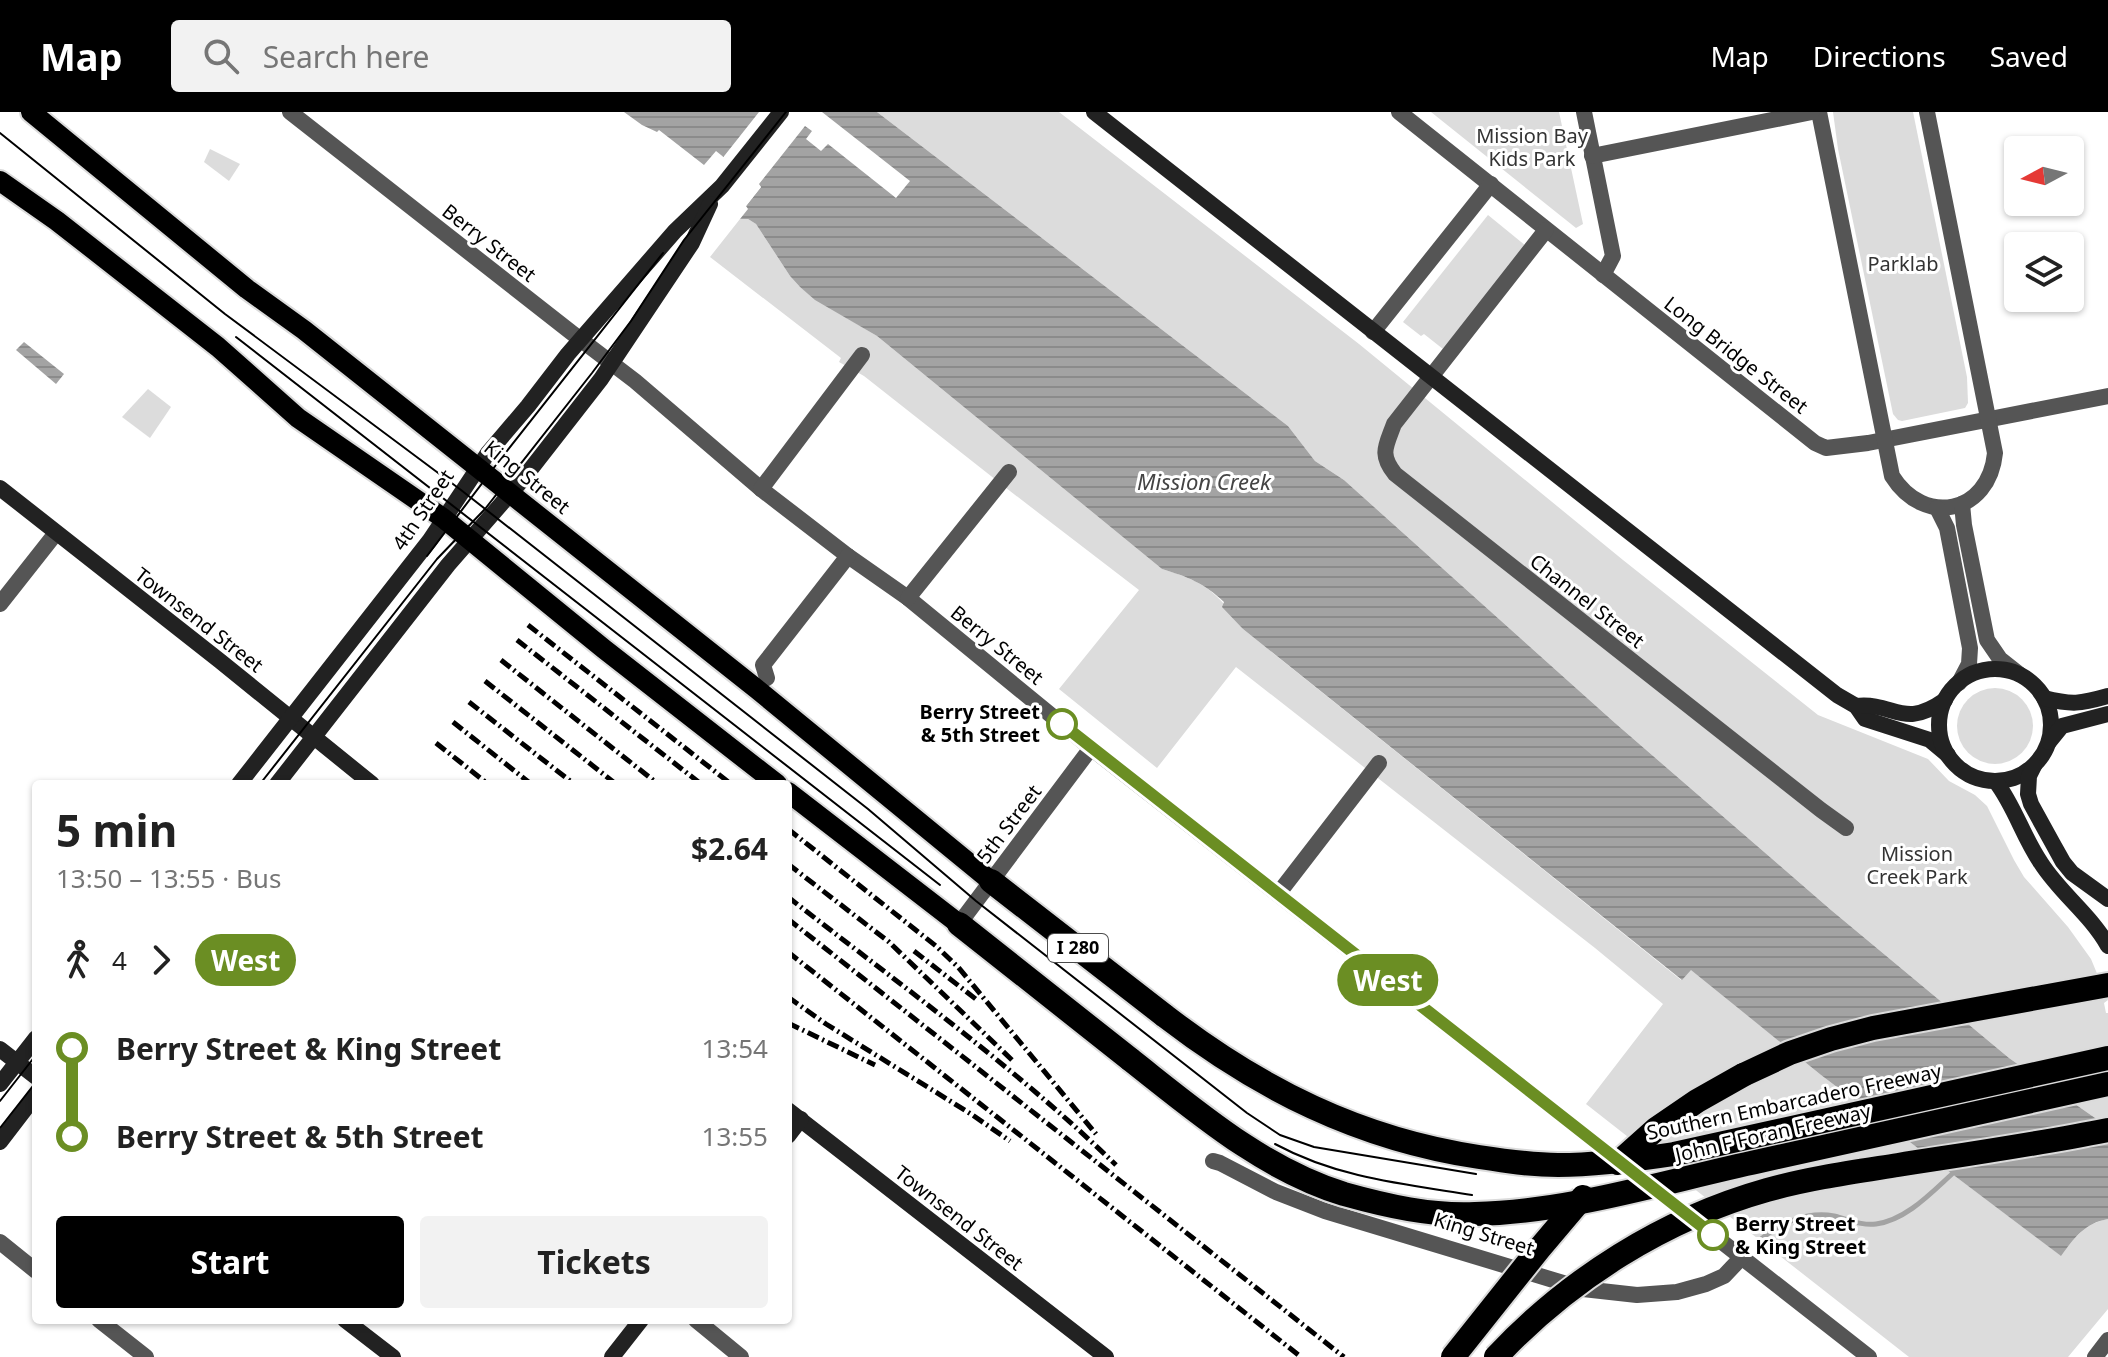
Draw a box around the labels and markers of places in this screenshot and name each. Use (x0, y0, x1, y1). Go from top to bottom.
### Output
place label: Berry Street & 5th Street (919, 698, 1040, 748)
marker: Berry Street & 5th Street (1047, 709, 1077, 739)
place label: Berry Street & King Street (1735, 1210, 1866, 1260)
marker: Berry Street & King Street (1698, 1220, 1728, 1250)

